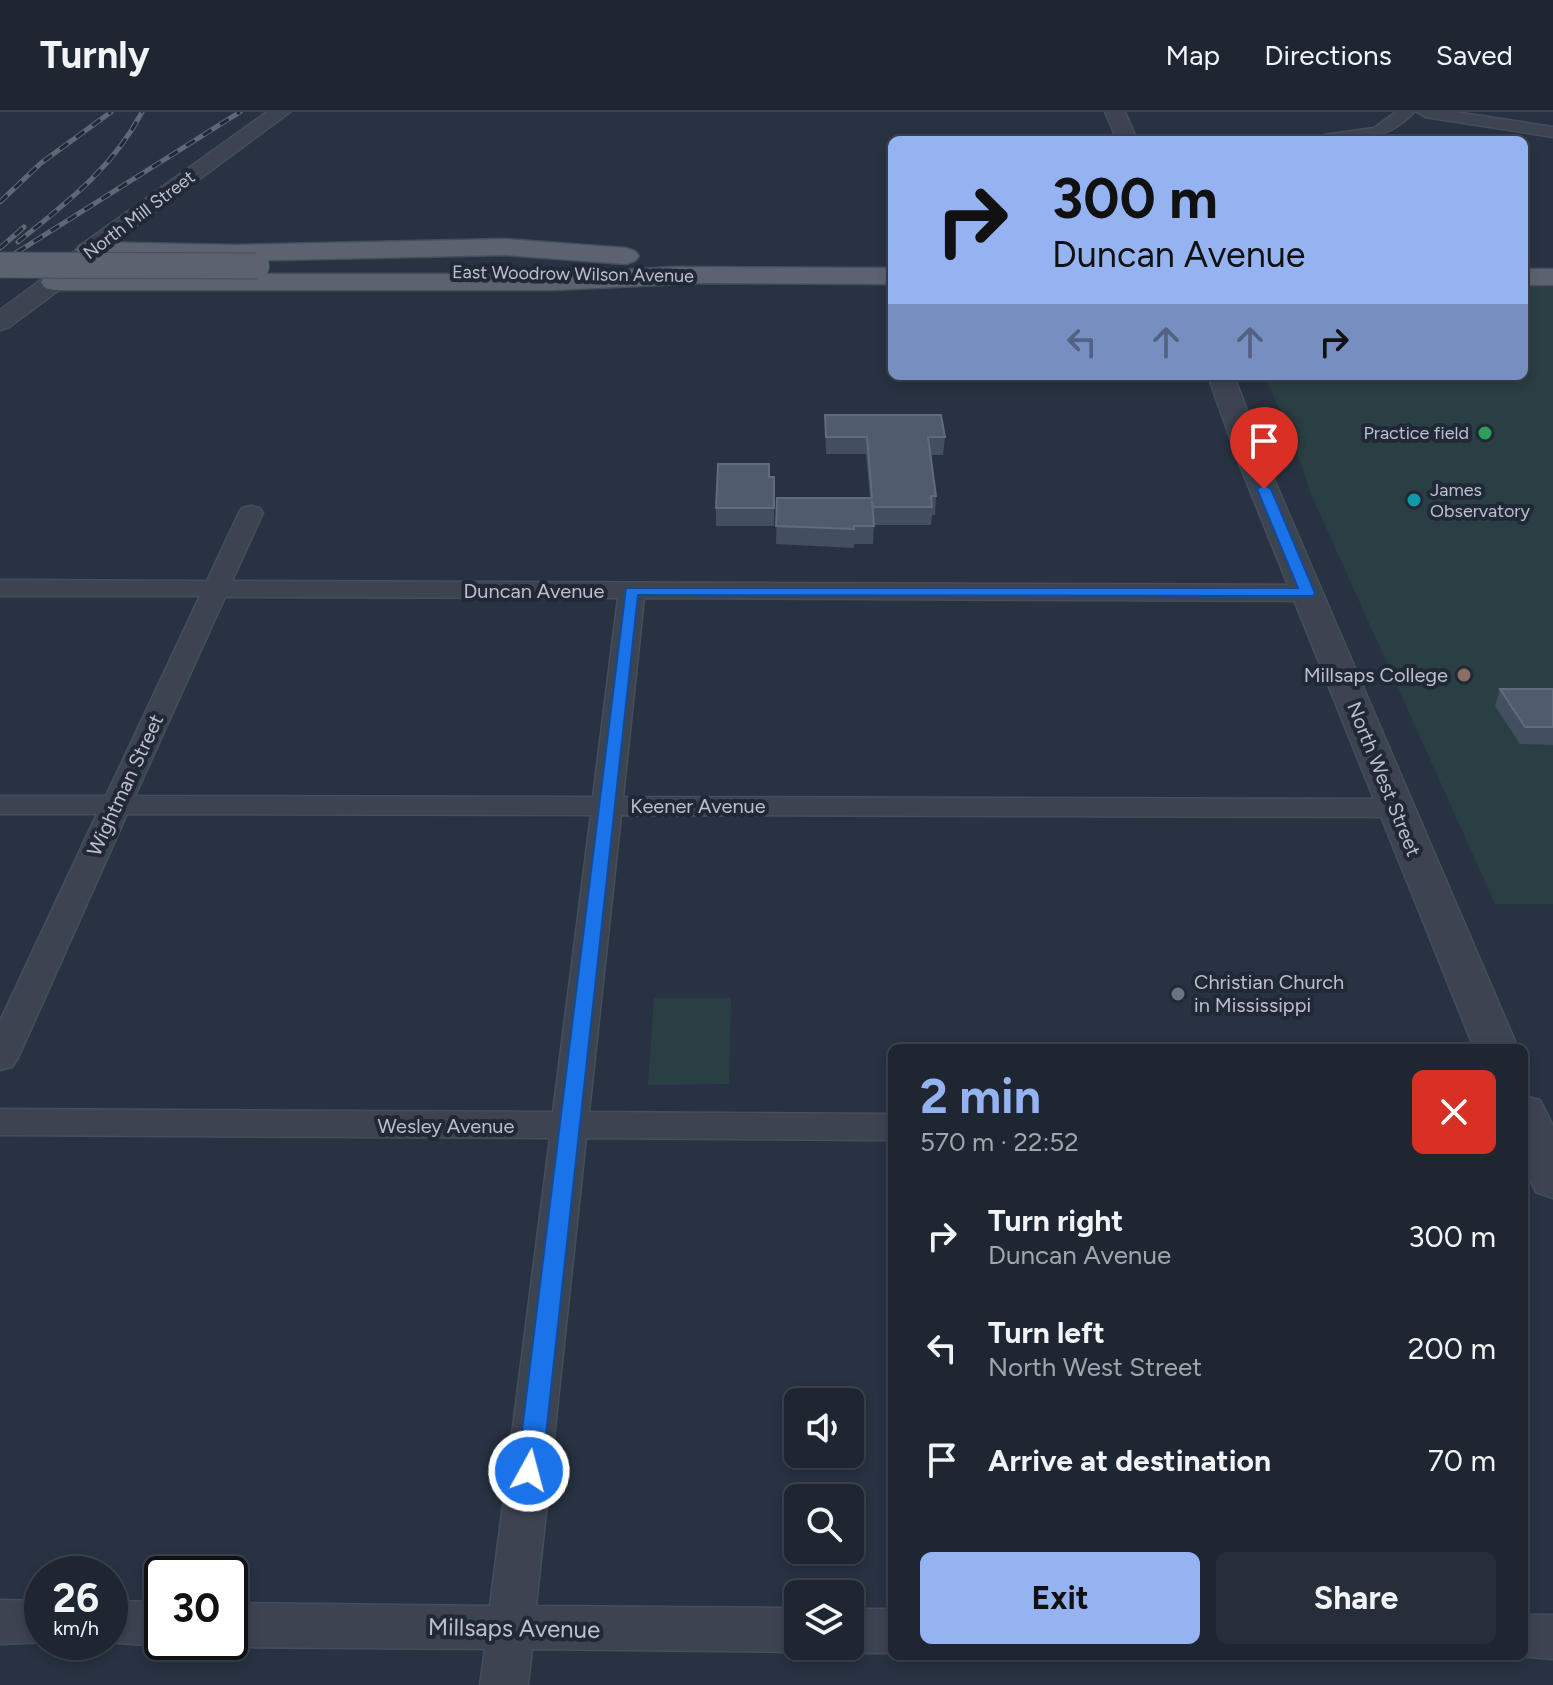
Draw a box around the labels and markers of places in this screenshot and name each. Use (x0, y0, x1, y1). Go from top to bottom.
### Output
pin (1230, 407, 1298, 489)
place label: Practice field (1364, 422, 1469, 444)
marker: Practice field (1476, 424, 1494, 442)
place label: James Observatory (1430, 479, 1530, 522)
marker: James Observatory (1405, 491, 1423, 509)
place label: Millsaps College (1304, 663, 1448, 687)
marker: Millsaps College (1455, 666, 1473, 684)
place label: Christian Church in Mississippi (1194, 970, 1344, 1017)
marker: Christian Church in Mississippi (1169, 985, 1187, 1003)

